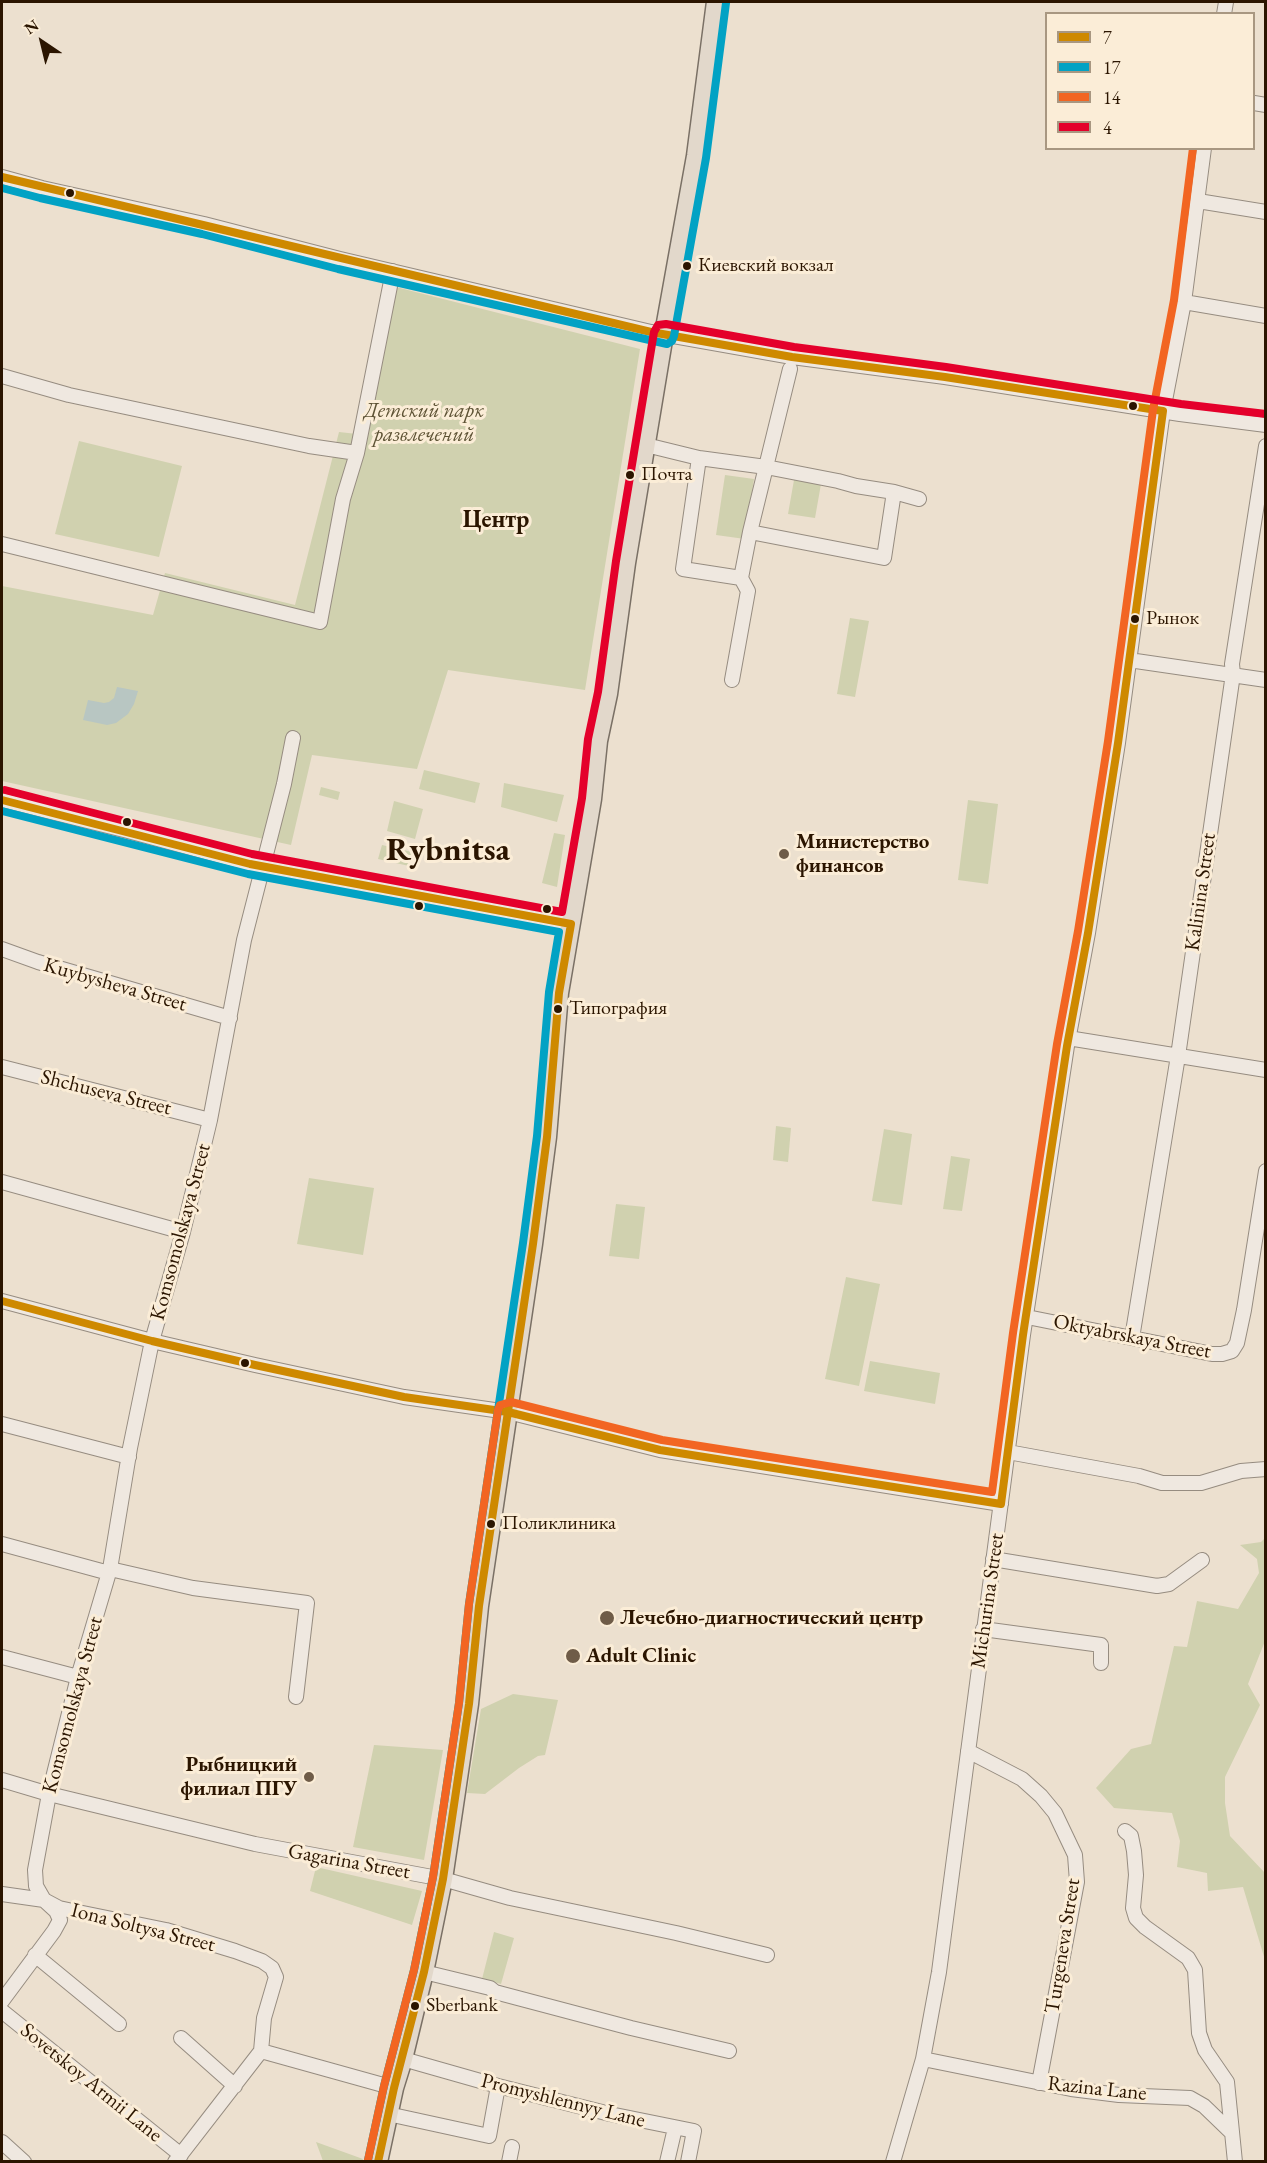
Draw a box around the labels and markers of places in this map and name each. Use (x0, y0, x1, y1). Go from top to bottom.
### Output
unlabelled marker (64, 187, 76, 199)
place label: Киевский вокзал (698, 254, 834, 278)
marker: Киевский вокзал (681, 260, 693, 272)
unlabelled marker (1127, 400, 1139, 412)
place label: Почта (641, 463, 693, 487)
marker: Почта (624, 469, 636, 481)
place label: Рынок (1146, 607, 1199, 631)
marker: Рынок (1129, 613, 1141, 625)
unlabelled marker (121, 816, 133, 828)
place label: Министерство финансов (796, 829, 929, 879)
marker: Министерство финансов (777, 847, 791, 861)
unlabelled marker (413, 900, 425, 912)
unlabelled marker (541, 903, 553, 915)
place label: Типография (569, 997, 667, 1021)
marker: Типография (552, 1003, 564, 1015)
unlabelled marker (239, 1357, 251, 1369)
place label: Поликлиника (502, 1512, 616, 1536)
marker: Поликлиника (485, 1518, 497, 1530)
place label: Лечебно-диагностический центр (620, 1605, 923, 1631)
marker: Лечебно-диагностический центр (598, 1609, 616, 1627)
place label: Adult Clinic (586, 1643, 696, 1669)
marker: Adult Clinic (564, 1647, 582, 1665)
place label: Рыбницкий филиал ПГУ (180, 1752, 297, 1802)
marker: Рыбницкий филиал ПГУ (302, 1770, 316, 1784)
place label: Sberbank (426, 1994, 498, 2018)
marker: Sberbank (409, 2000, 421, 2012)

